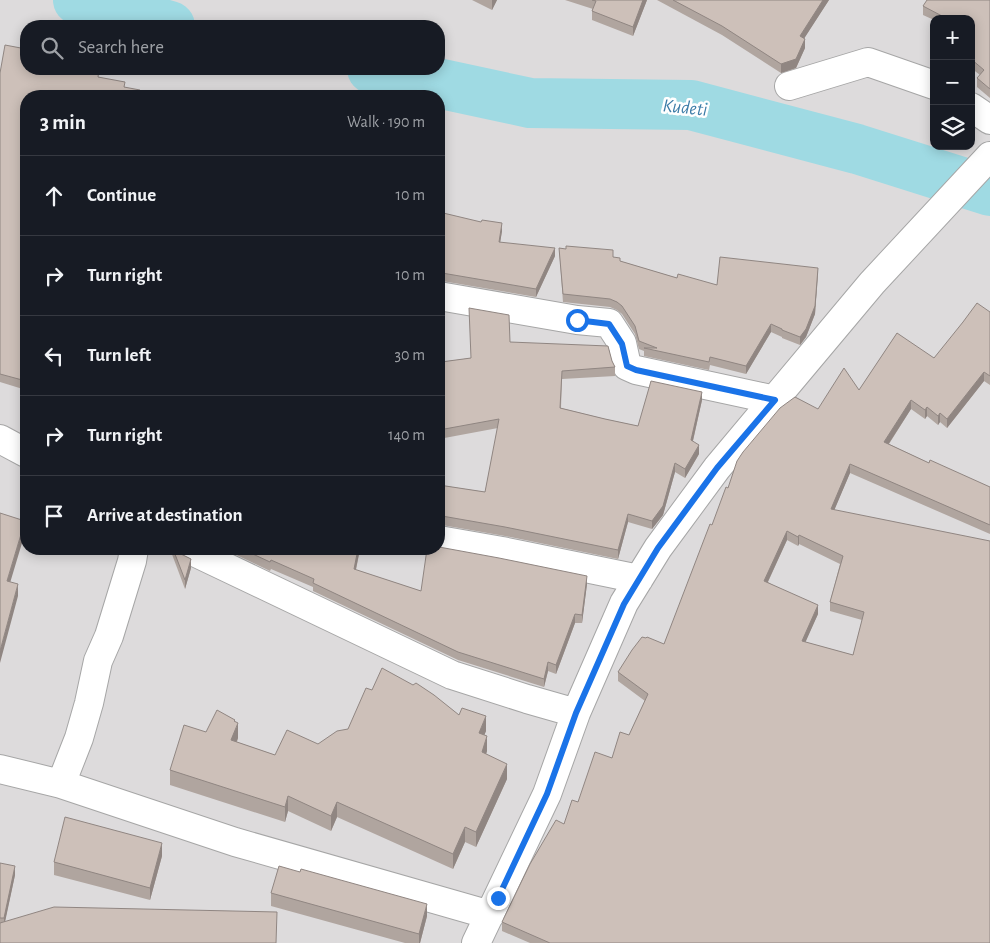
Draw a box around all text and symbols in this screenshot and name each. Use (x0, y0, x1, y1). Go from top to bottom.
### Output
map controls (930, 15, 975, 150)
button: + (930, 15, 975, 60)
search box (20, 20, 445, 75)
icon: search (38, 34, 66, 62)
text: Search here (78, 38, 164, 57)
button: − (930, 60, 975, 105)
water label: Kudeti (662, 96, 708, 120)
button: layers (930, 105, 975, 150)
text: 3 min (40, 112, 86, 133)
text: Walk · 190 m (347, 114, 425, 130)
icon: ahead (40, 182, 68, 210)
text: Continue (87, 186, 156, 205)
text: 10 m (396, 187, 425, 203)
icon: right (40, 262, 68, 290)
text: Turn right (87, 266, 162, 285)
text: 10 m (396, 267, 425, 283)
route start (566, 309, 589, 332)
icon: left (40, 342, 68, 370)
text: Turn left (87, 346, 151, 365)
text: 30 m (395, 347, 425, 363)
icon: right (40, 422, 68, 450)
text: Turn right (87, 426, 162, 445)
text: 140 m (388, 427, 425, 443)
icon: arrive (40, 502, 68, 530)
text: Arrive at destination (87, 506, 243, 525)
route end (487, 887, 510, 910)

